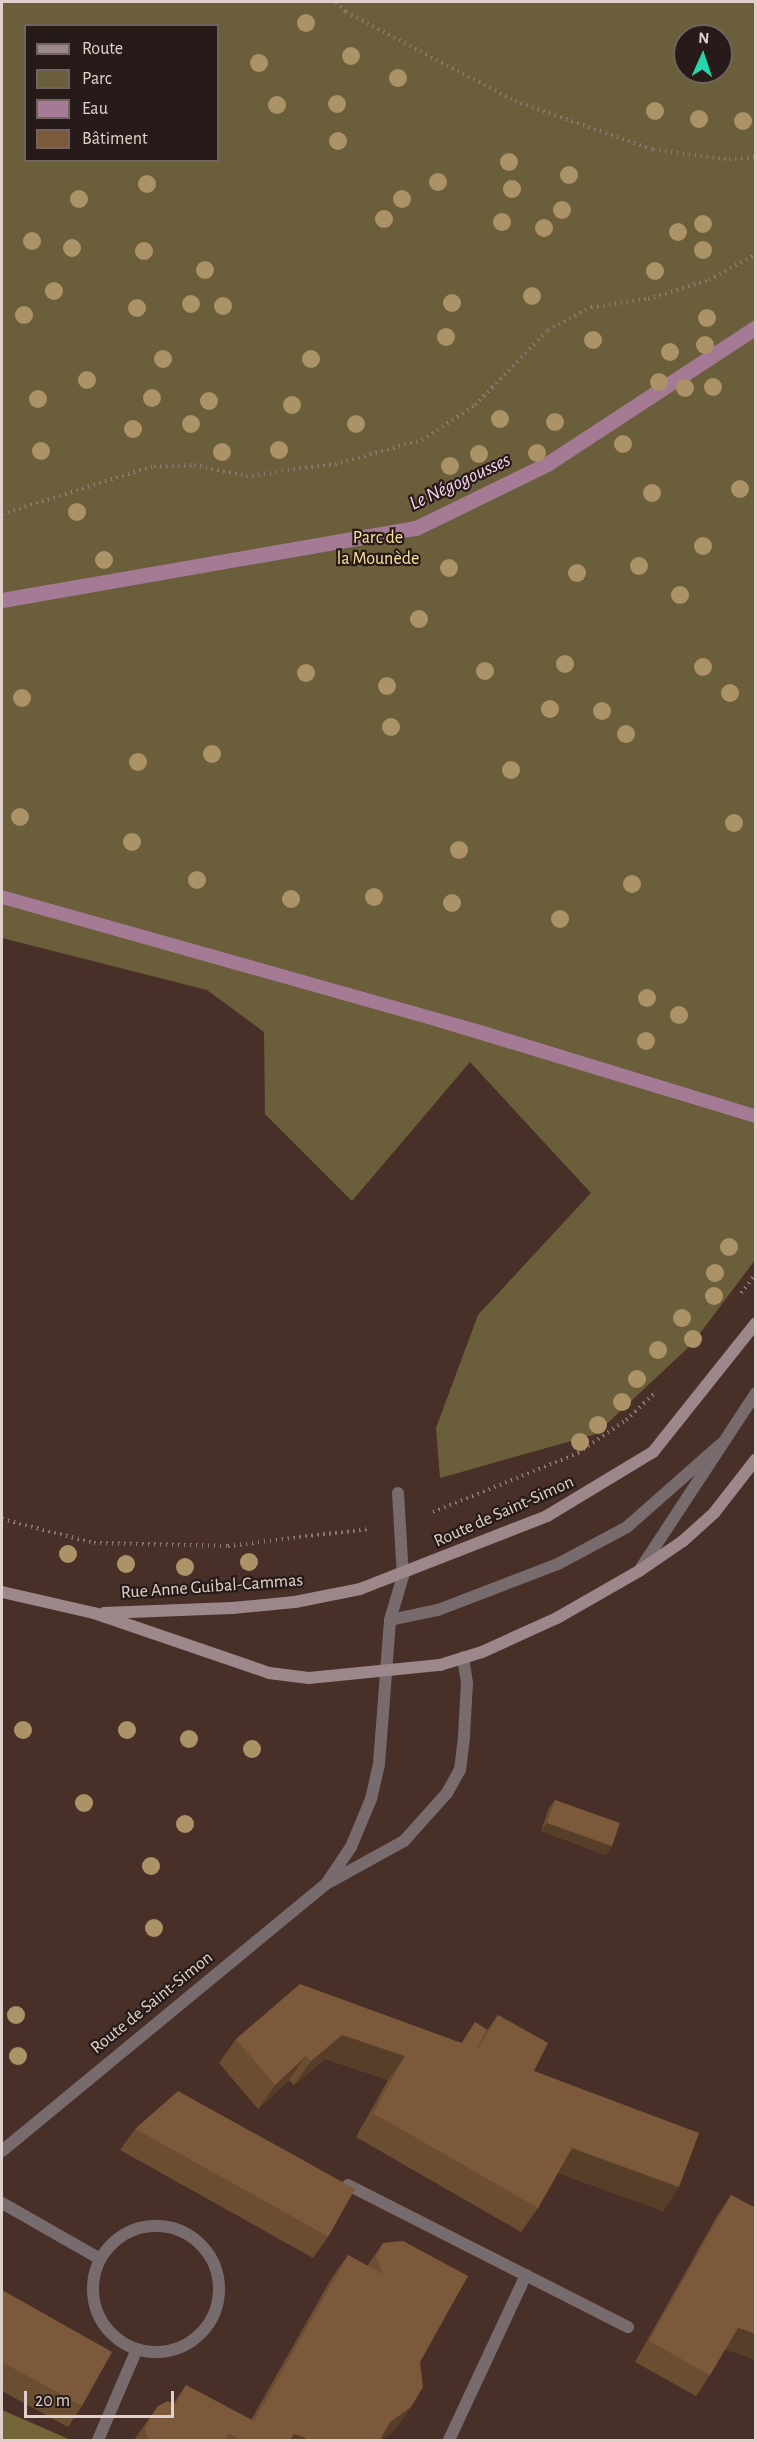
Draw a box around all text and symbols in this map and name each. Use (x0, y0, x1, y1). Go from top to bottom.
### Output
legend (24, 24, 219, 162)
north arrow (673, 24, 733, 84)
text: N (698, 30, 710, 46)
text: Route (82, 40, 123, 58)
text: Parc (82, 70, 112, 88)
text: Eau (82, 100, 108, 118)
text: Bâtiment (82, 130, 148, 148)
water label: Le Négogousses (406, 448, 514, 516)
park label: Parc de la Mounède (337, 528, 419, 570)
street label: Route de Saint-Simon (431, 1471, 577, 1553)
street label: Rue Anne Guibal-Cammas (120, 1570, 304, 1604)
street label: Route de Saint-Simon (87, 1947, 217, 2059)
scale bar (27, 2379, 177, 2417)
text: 20 m (35, 2392, 70, 2410)

